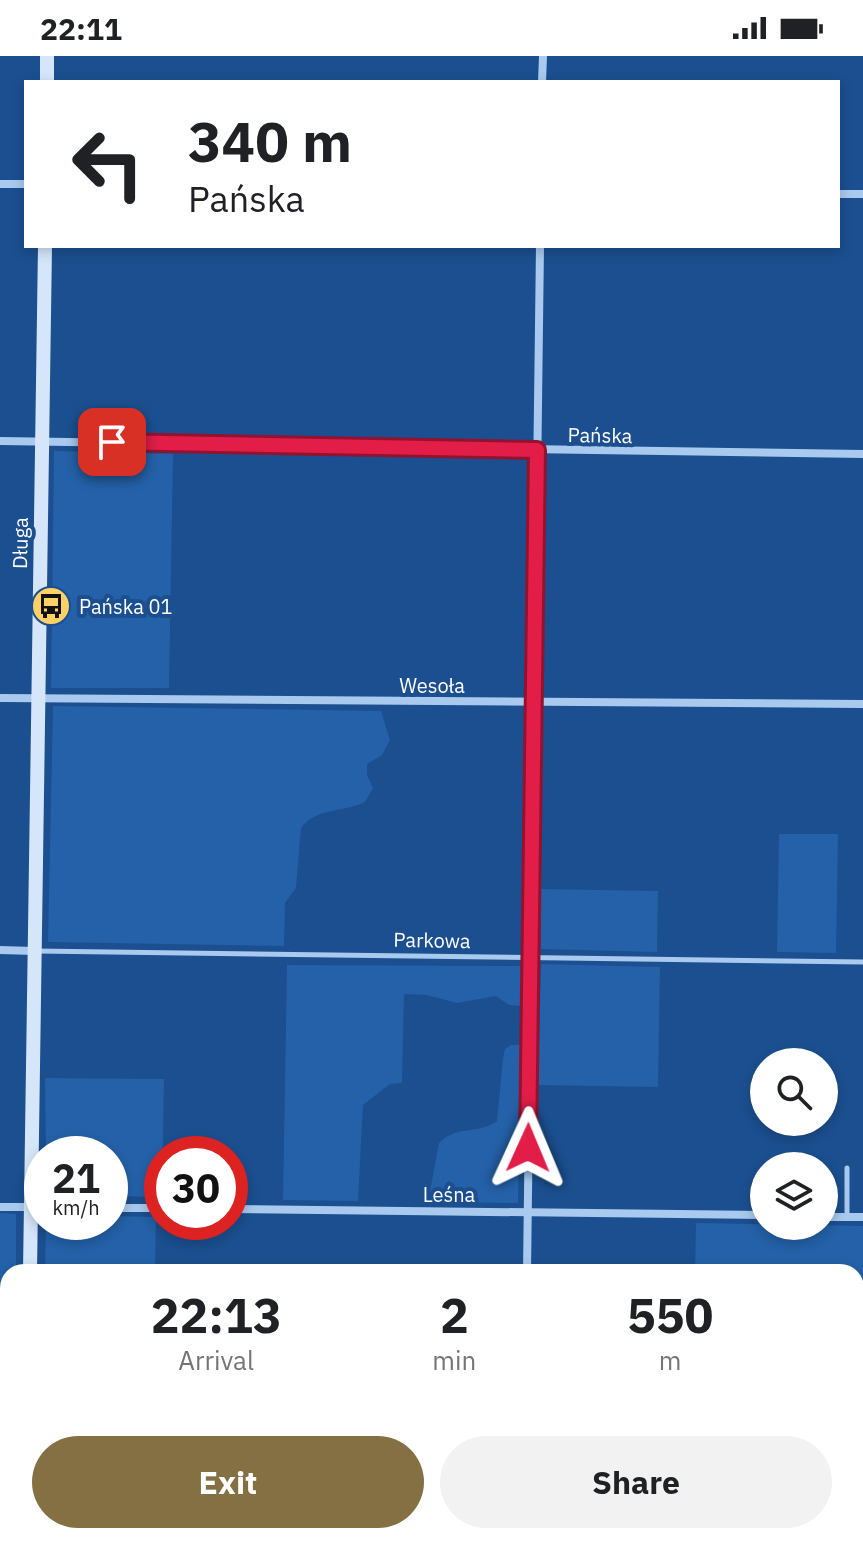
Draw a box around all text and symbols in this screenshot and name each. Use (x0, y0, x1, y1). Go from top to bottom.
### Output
text: 22:11 (40, 9, 122, 48)
text: 340 m (188, 105, 352, 177)
icon: left (56, 112, 160, 216)
text: Pańska (188, 175, 305, 222)
pin (78, 408, 146, 476)
icon: arrive (90, 420, 134, 464)
street label: Pańska (567, 421, 633, 449)
street label: Długa (6, 517, 34, 569)
bus stop icon: Pańska 01 (30, 585, 72, 627)
place label: Pańska 01 (79, 593, 173, 620)
street label: Wesoła (399, 672, 465, 699)
street label: Parkowa (393, 926, 471, 954)
map controls (750, 1048, 838, 1240)
button: search (750, 1048, 838, 1136)
position arrow (486, 1106, 570, 1190)
speed limit sign: 30 (144, 1136, 248, 1240)
text: 21 (52, 1152, 100, 1204)
button: layers (750, 1152, 838, 1240)
street label: Leśna (423, 1181, 476, 1208)
text: km/h (52, 1194, 100, 1221)
text: 22:13 (151, 1284, 282, 1346)
text: 2 (440, 1284, 469, 1346)
text: 550 (627, 1284, 713, 1346)
text: Arrival (178, 1343, 254, 1377)
text: min (432, 1343, 476, 1377)
text: m (659, 1343, 681, 1377)
button: Exit (32, 1436, 424, 1528)
button: Share (440, 1436, 832, 1528)

